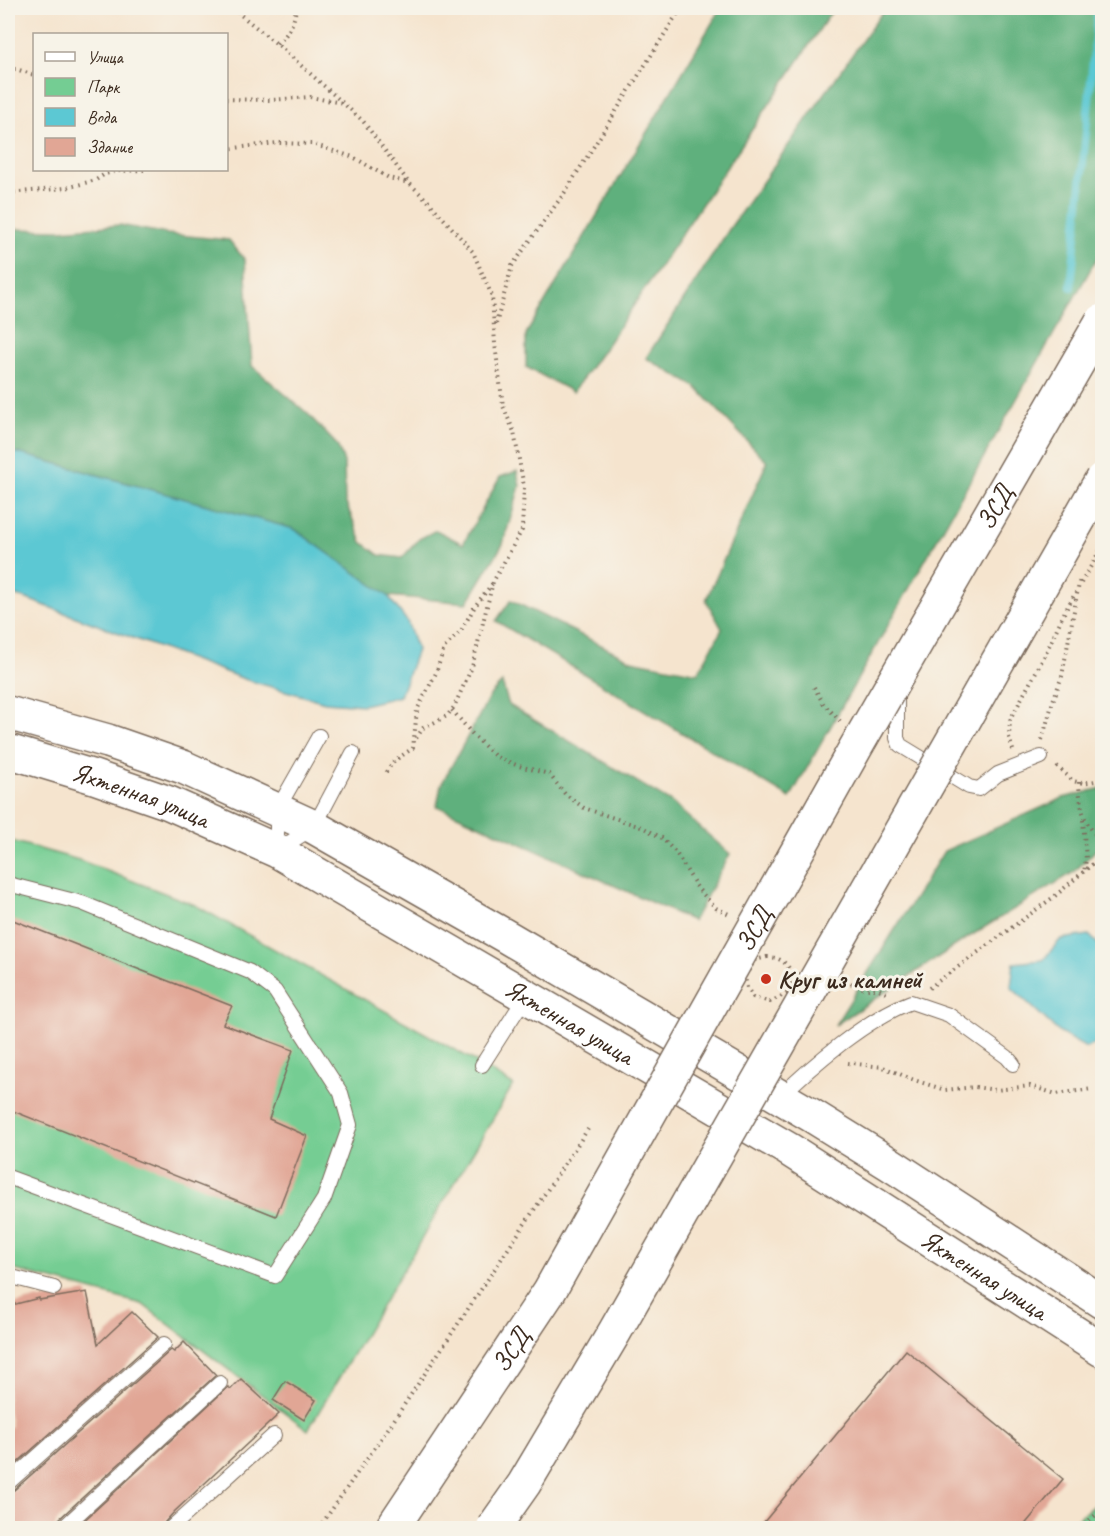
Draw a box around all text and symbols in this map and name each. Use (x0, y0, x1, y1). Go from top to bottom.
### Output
legend (33, 33, 228, 171)
text: Улица (87, 46, 124, 68)
text: Парк (87, 76, 121, 98)
text: Вода (87, 106, 118, 128)
text: Здание (87, 136, 133, 158)
street label: ЗСД (969, 478, 1022, 536)
street label: Яхтенная улица (68, 755, 217, 837)
street label: ЗСД (728, 900, 780, 958)
place label: Круг из камней (778, 963, 924, 996)
street label: Яхтенная улица (499, 972, 642, 1074)
marker: Круг из камней (759, 972, 773, 986)
street label: Яхтенная улица (915, 1222, 1055, 1329)
street label: ЗСД (484, 1320, 538, 1378)

